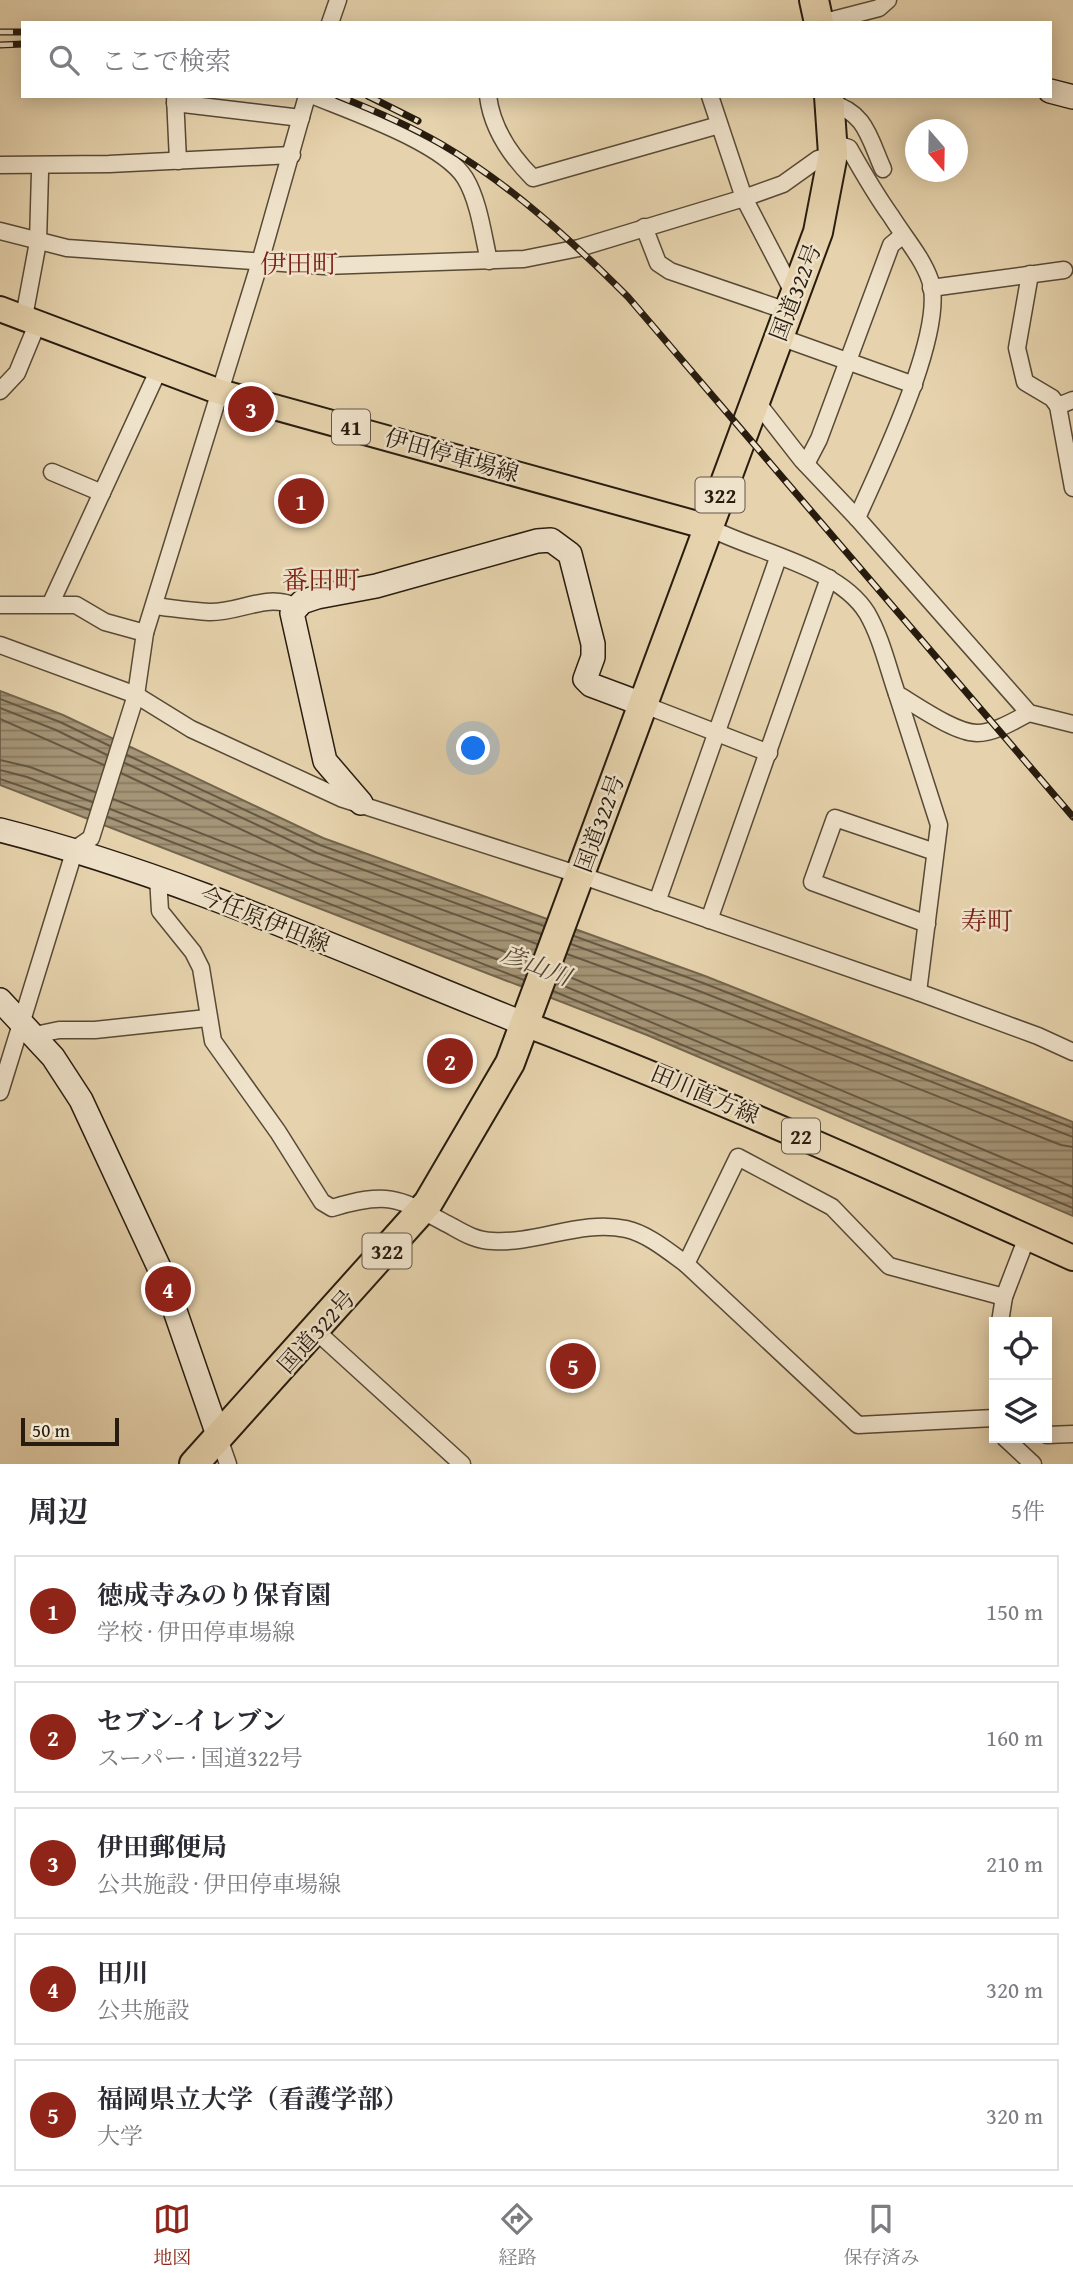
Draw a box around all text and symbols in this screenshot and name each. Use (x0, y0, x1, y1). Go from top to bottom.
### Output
search box (21, 21, 1052, 98)
icon: search (45, 41, 83, 79)
text: ここで検索 (101, 41, 231, 80)
north arrow (905, 119, 968, 182)
street label: 国道322号 (761, 238, 829, 346)
district label: 伊田町 (260, 244, 338, 283)
pin: 3 (228, 383, 274, 435)
road number: 41 (332, 410, 370, 444)
street label: 伊田停車場線 (381, 420, 523, 490)
pin: 1 (278, 475, 324, 527)
road number: 322 (696, 477, 744, 512)
district label: 番田町 (282, 560, 360, 599)
your location (456, 731, 490, 765)
street label: 国道322号 (566, 769, 632, 877)
street label: 今任原伊田線 (195, 878, 335, 960)
district label: 寿町 (961, 901, 1013, 940)
water label: 彦山川 (496, 936, 579, 995)
pin: 2 (427, 1035, 473, 1087)
street label: 田川直方線 (646, 1056, 764, 1132)
road number: 22 (782, 1118, 820, 1154)
road number: 322 (362, 1234, 412, 1268)
pin: 4 (145, 1263, 191, 1315)
street label: 国道322号 (270, 1282, 362, 1380)
map controls (989, 1317, 1052, 1443)
button: locate (989, 1317, 1052, 1380)
pin: 5 (550, 1340, 596, 1392)
button: layers (989, 1380, 1052, 1443)
scale bar (21, 1415, 119, 1447)
text: 50 m (32, 1416, 70, 1444)
text: 周辺 (28, 1489, 88, 1533)
text: 5件 (1011, 1494, 1045, 1527)
text: 徳成寺みのり保育園 (97, 1575, 331, 1614)
text: 1 (47, 1595, 59, 1628)
text: 150 m (986, 1595, 1043, 1628)
text: 学校 · 伊田停車場線 (97, 1615, 295, 1648)
text: セブン-イレブン (97, 1701, 286, 1740)
text: 2 (47, 1721, 59, 1754)
text: 160 m (986, 1721, 1043, 1754)
text: スーパー · 国道322号 (97, 1741, 303, 1774)
text: 伊田郵便局 (97, 1827, 227, 1866)
text: 3 (47, 1847, 59, 1880)
text: 210 m (986, 1847, 1043, 1880)
text: 公共施設 · 伊田停車場線 (97, 1867, 341, 1900)
text: 田川 (97, 1953, 149, 1992)
text: 4 (47, 1973, 59, 2006)
text: 320 m (986, 1973, 1043, 2006)
text: 公共施設 (97, 1993, 189, 2026)
text: 福岡県立大学（看護学部） (97, 2079, 409, 2118)
text: 5 (47, 2099, 59, 2132)
text: 320 m (986, 2099, 1043, 2132)
text: 大学 (97, 2119, 143, 2152)
tab: 地図 (153, 2200, 192, 2271)
tab: 経路 (498, 2200, 537, 2271)
tab: 保存済み (843, 2200, 920, 2271)

